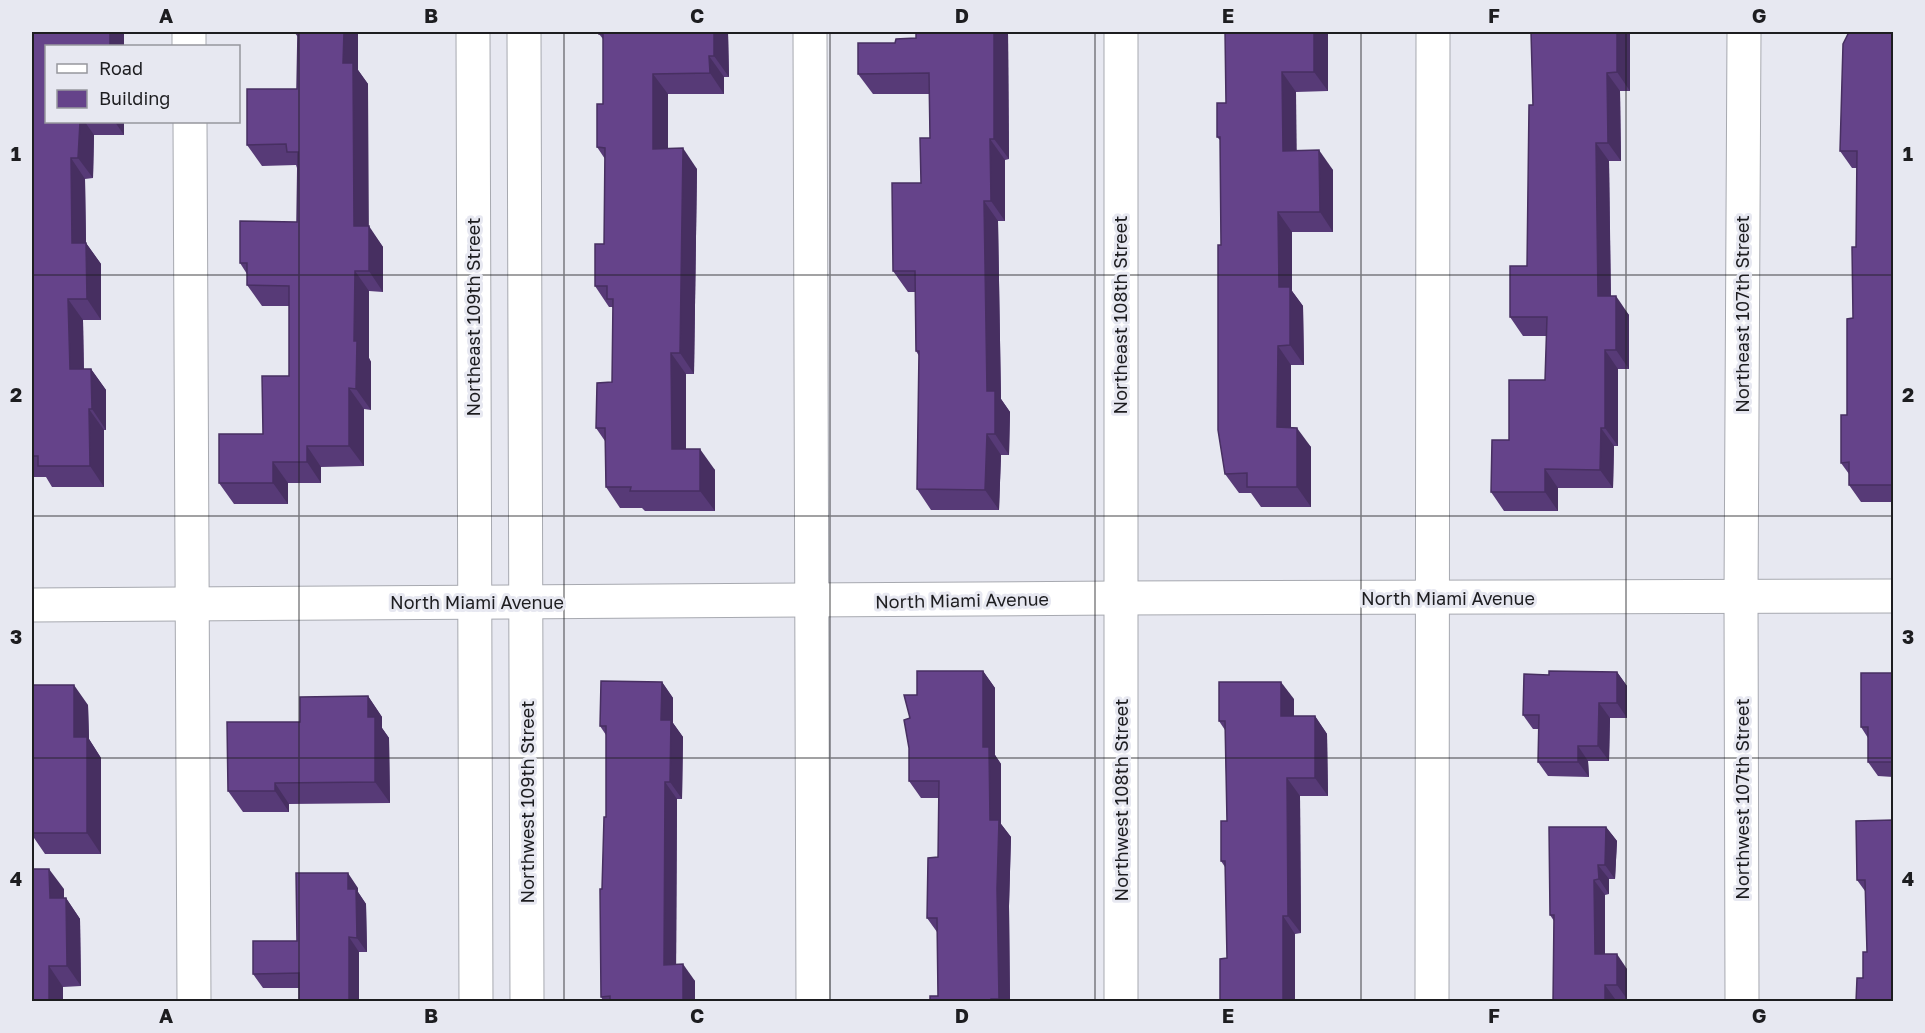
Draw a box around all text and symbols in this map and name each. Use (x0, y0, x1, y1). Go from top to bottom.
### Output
text: A (159, 3, 173, 27)
text: B (424, 3, 438, 27)
text: C (690, 3, 704, 27)
text: D (955, 3, 969, 27)
text: E (1222, 3, 1234, 27)
text: F (1488, 3, 1500, 27)
text: G (1752, 3, 1766, 27)
legend (45, 45, 240, 123)
text: Road (99, 57, 143, 79)
text: Building (99, 87, 170, 109)
text: 1 (11, 141, 21, 165)
text: 1 (1903, 141, 1913, 165)
street label: Northeast 107th Street (1731, 215, 1753, 413)
street label: Northeast 108th Street (1109, 216, 1131, 414)
street label: Northeast 109th Street (462, 218, 484, 416)
text: 2 (10, 382, 22, 406)
text: 2 (1902, 382, 1914, 406)
street label: North Miami Avenue (875, 587, 1049, 613)
street label: North Miami Avenue (1361, 587, 1535, 609)
street label: North Miami Avenue (390, 591, 564, 613)
text: 3 (10, 624, 22, 648)
text: 3 (1902, 624, 1914, 648)
street label: Northwest 107th Street (1731, 698, 1753, 900)
street label: Northwest 108th Street (1110, 699, 1132, 901)
street label: Northwest 109th Street (516, 701, 538, 903)
text: 4 (10, 866, 22, 890)
text: 4 (1902, 866, 1914, 890)
text: A (159, 1003, 173, 1027)
text: B (424, 1003, 438, 1027)
text: C (690, 1003, 704, 1027)
text: D (955, 1003, 969, 1027)
text: E (1222, 1003, 1234, 1027)
text: F (1488, 1003, 1500, 1027)
text: G (1752, 1003, 1766, 1027)

